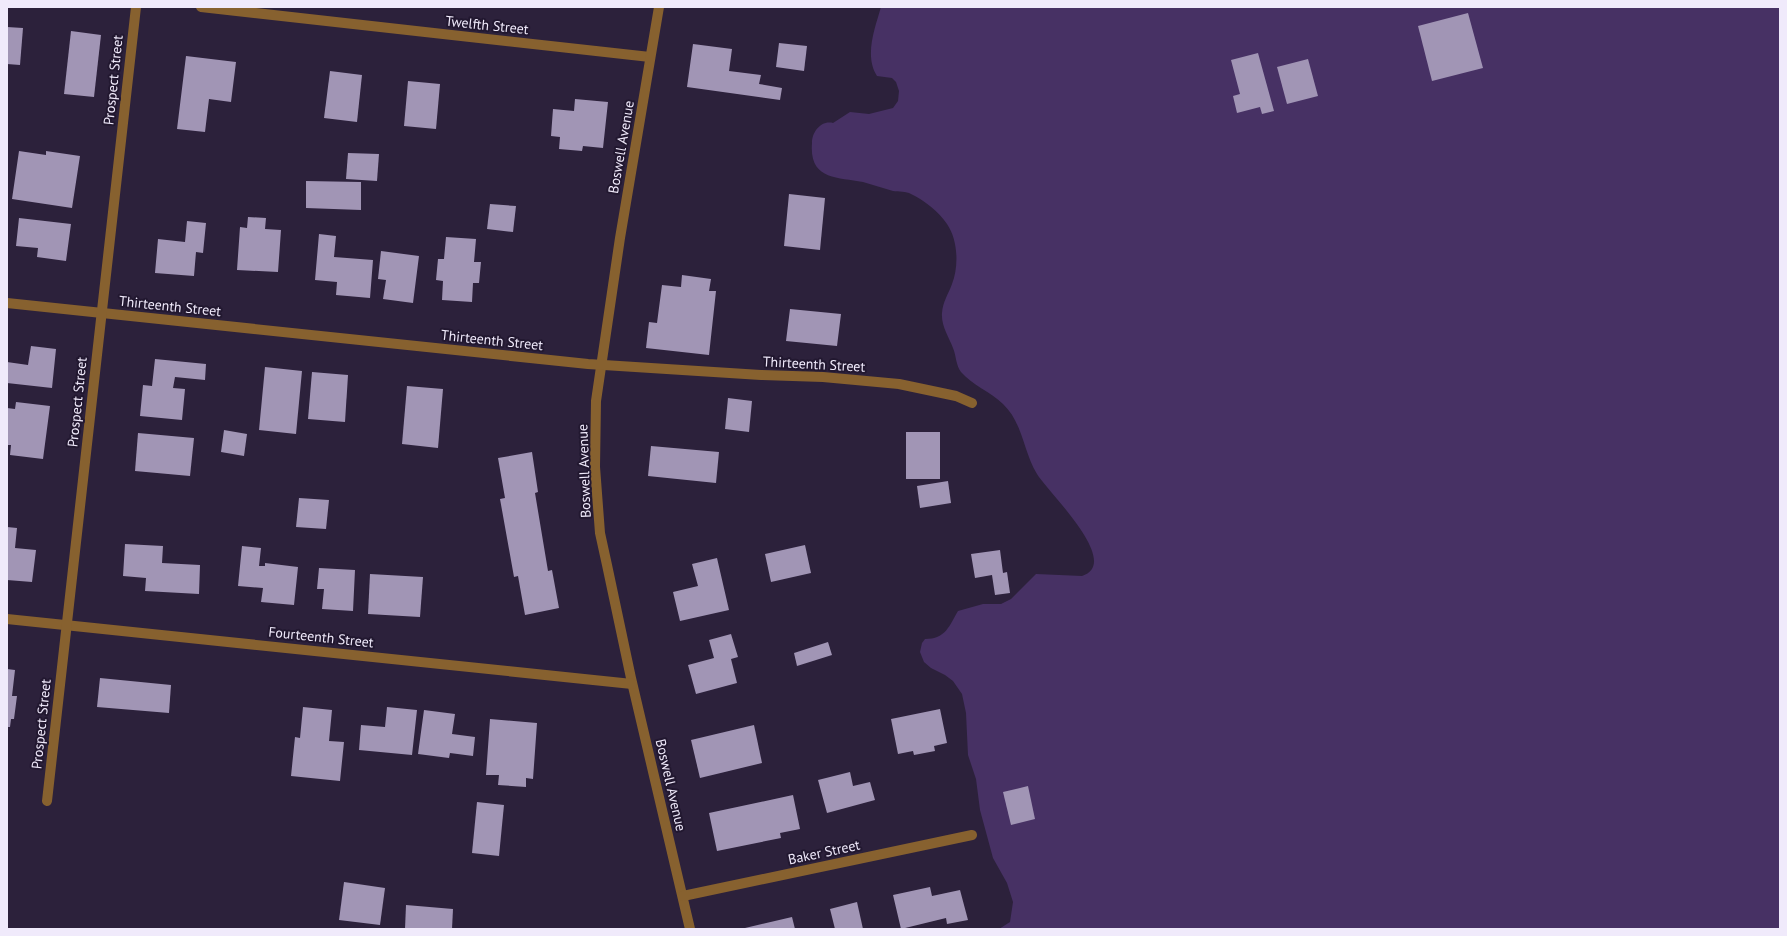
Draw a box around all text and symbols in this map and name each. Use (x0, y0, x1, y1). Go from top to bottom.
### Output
street label: Twelfth Street (445, 12, 530, 38)
street label: Prospect Street (99, 34, 127, 126)
street label: Boswell Avenue (604, 99, 638, 195)
street label: Thirteenth Street (118, 292, 222, 320)
street label: Thirteenth Street (440, 326, 544, 354)
street label: Thirteenth Street (762, 352, 866, 376)
street label: Prospect Street (63, 356, 91, 448)
street label: Boswell Avenue (573, 424, 595, 518)
street label: Fourteenth Street (268, 623, 375, 652)
street label: Prospect Street (27, 678, 55, 770)
street label: Boswell Avenue (652, 737, 690, 833)
street label: Baker Street (786, 836, 862, 868)

